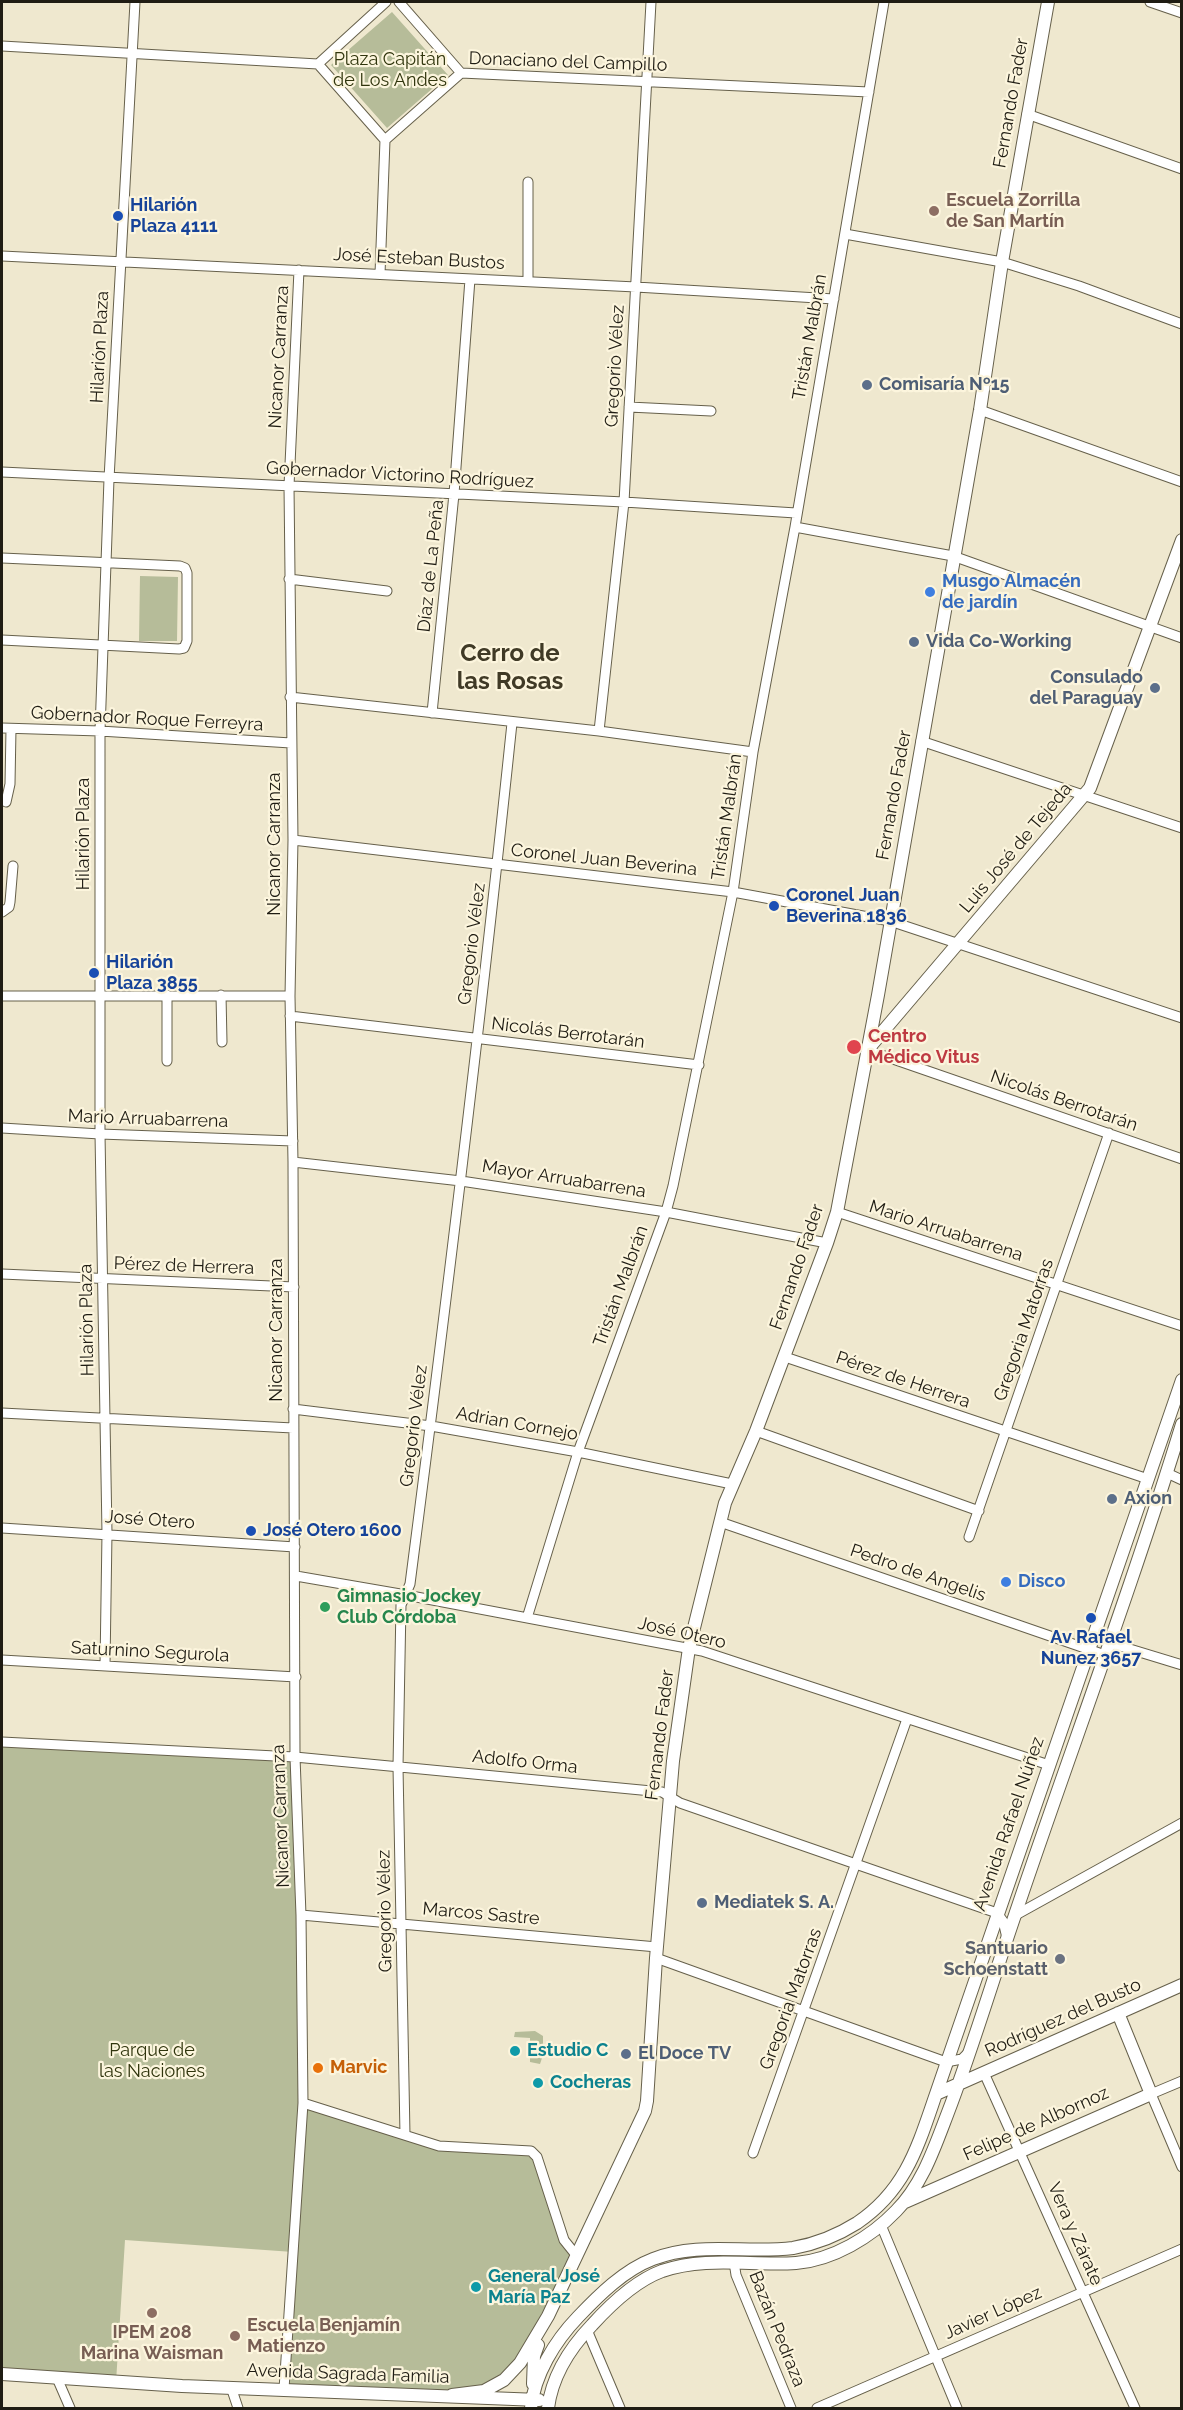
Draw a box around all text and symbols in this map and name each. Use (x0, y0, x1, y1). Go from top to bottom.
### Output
street label: Fernando Fader (989, 36, 1033, 170)
street label: Donaciano del Campillo (468, 48, 668, 76)
park label: Plaza Capitán de Los Andes (333, 49, 447, 92)
place label: Escuela Zorrilla de San Martín (946, 190, 1080, 232)
place label: Hilarión Plaza 4111 (130, 195, 218, 238)
marker: Escuela Zorrilla de San Martín (927, 204, 941, 218)
marker: Hilarión Plaza 4111 (111, 209, 125, 223)
street label: José Esteban Bustos (333, 244, 505, 274)
street label: Tristán Malbrán (788, 272, 832, 402)
street label: Nicanor Carranza (264, 285, 294, 429)
street label: Hilarión Plaza (86, 290, 114, 404)
street label: Gregorio Vélez (601, 304, 629, 428)
place label: Comisaría Nº15 (879, 374, 1010, 396)
marker: Comisaría Nº15 (860, 378, 874, 392)
street label: Gobernador Victorino Rodríguez (266, 457, 534, 493)
street label: Díaz de La Peña (413, 499, 449, 633)
place label: Musgo Almacén de jardín (942, 571, 1081, 614)
marker: Musgo Almacén de jardín (923, 585, 937, 599)
place label: Vida Co-Working (926, 631, 1072, 653)
marker: Vida Co-Working (907, 635, 921, 649)
district label: Cerro de las Rosas (457, 640, 563, 696)
place label: Consulado del Paraguay (1030, 667, 1143, 710)
marker: Consulado del Paraguay (1148, 681, 1162, 695)
street label: Gobernador Roque Ferreyra (30, 702, 264, 736)
street label: Fernando Fader (872, 728, 916, 862)
street label: Tristán Malbrán (707, 752, 747, 882)
street label: Nicanor Carranza (264, 772, 286, 916)
street label: Hilarión Plaza (73, 778, 95, 890)
street label: Luis José de Tejeda (955, 779, 1077, 917)
street label: Coronel Juan Beverina (510, 839, 698, 881)
street label: Gregorio Vélez (454, 882, 490, 1006)
place label: Coronel Juan Beverina 1836 (786, 885, 907, 928)
marker: Coronel Juan Beverina 1836 (767, 899, 781, 913)
place label: Hilarión Plaza 3855 (106, 952, 198, 994)
marker: Hilarión Plaza 3855 (87, 966, 101, 980)
street label: Nicolás Berrotarán (490, 1013, 646, 1053)
place label: Centro Médico Vitus (868, 1026, 979, 1068)
marker: Centro Médico Vitus (845, 1038, 863, 1056)
street label: Nicolás Berrotarán (988, 1066, 1140, 1136)
street label: Mario Arruabarrena (67, 1105, 229, 1133)
street label: Mayor Arruabarrena (480, 1155, 648, 1203)
street label: Mario Arruabarrena (866, 1196, 1026, 1266)
street label: Fernando Fader (765, 1201, 829, 1333)
street label: Tristán Malbrán (589, 1222, 653, 1350)
street label: Pérez de Herrera (113, 1253, 255, 1279)
street label: Gregoria Matorras (990, 1256, 1058, 1404)
street label: Nicanor Carranza (266, 1258, 288, 1402)
street label: Hilarión Plaza (75, 1264, 99, 1376)
street label: Pérez de Herrera (833, 1347, 973, 1413)
street label: Gregorio Vélez (396, 1364, 432, 1488)
street label: Adrian Cornejo (454, 1403, 580, 1445)
place label: Axion (1124, 1488, 1172, 1510)
marker: Axion (1105, 1492, 1119, 1506)
street label: José Otero (104, 1506, 196, 1534)
place label: José Otero 1600 (263, 1520, 402, 1542)
marker: José Otero 1600 (244, 1524, 258, 1538)
street label: Pedro de Angelis (847, 1540, 989, 1606)
place label: Disco (1018, 1571, 1065, 1593)
marker: Disco (999, 1575, 1013, 1589)
place label: Gimnasio Jockey Club Córdoba (337, 1586, 481, 1628)
marker: Gimnasio Jockey Club Córdoba (318, 1600, 332, 1614)
marker: Av Rafael Nunez 3657 (1084, 1611, 1098, 1625)
street label: José Otero (636, 1612, 728, 1654)
place label: Av Rafael Nunez 3657 (1041, 1627, 1141, 1670)
street label: Saturnino Segurola (70, 1637, 230, 1667)
street label: Fernando Fader (641, 1668, 679, 1802)
street label: Avenida Rafael Núñez (969, 1734, 1049, 1914)
street label: Nicanor Carranza (268, 1744, 294, 1888)
street label: Adolfo Orma (471, 1746, 579, 1778)
street label: Gregorio Vélez (373, 1850, 397, 1972)
place label: Mediatek S. A. (714, 1892, 834, 1914)
marker: Mediatek S. A. (695, 1896, 709, 1910)
street label: Marcos Sastre (422, 1898, 540, 1930)
street label: Gregoria Matorras (755, 1925, 827, 2073)
place label: Santuario Schoenstatt (944, 1938, 1048, 1980)
marker: Santuario Schoenstatt (1053, 1952, 1067, 1966)
street label: Rodríguez del Busto (982, 1974, 1144, 2062)
park label: Parque de las Naciones (99, 2040, 205, 2082)
place label: Estudio C (527, 2040, 608, 2062)
place label: El Doce TV (638, 2043, 731, 2065)
marker: Estudio C (508, 2044, 522, 2058)
marker: El Doce TV (619, 2047, 633, 2061)
place label: Marvic (330, 2057, 387, 2079)
marker: Marvic (311, 2061, 325, 2075)
place label: Cocheras (550, 2072, 631, 2094)
marker: Cocheras (531, 2076, 545, 2090)
street label: Felipe de Albornoz (960, 2082, 1112, 2166)
street label: Vera y Zárate (1043, 2179, 1107, 2289)
place label: General José María Paz (488, 2266, 600, 2308)
street label: Bazán Pedraza (744, 2268, 810, 2390)
marker: General José María Paz (469, 2280, 483, 2294)
street label: Javier López (941, 2282, 1045, 2344)
marker: IPEM 208 Marina Waisman (145, 2306, 159, 2320)
place label: Escuela Benjamín Matienzo (247, 2315, 400, 2358)
place label: IPEM 208 Marina Waisman (81, 2322, 223, 2364)
marker: Escuela Benjamín Matienzo (228, 2329, 242, 2343)
street label: Avenida Sagrada Familia (246, 2360, 450, 2388)

